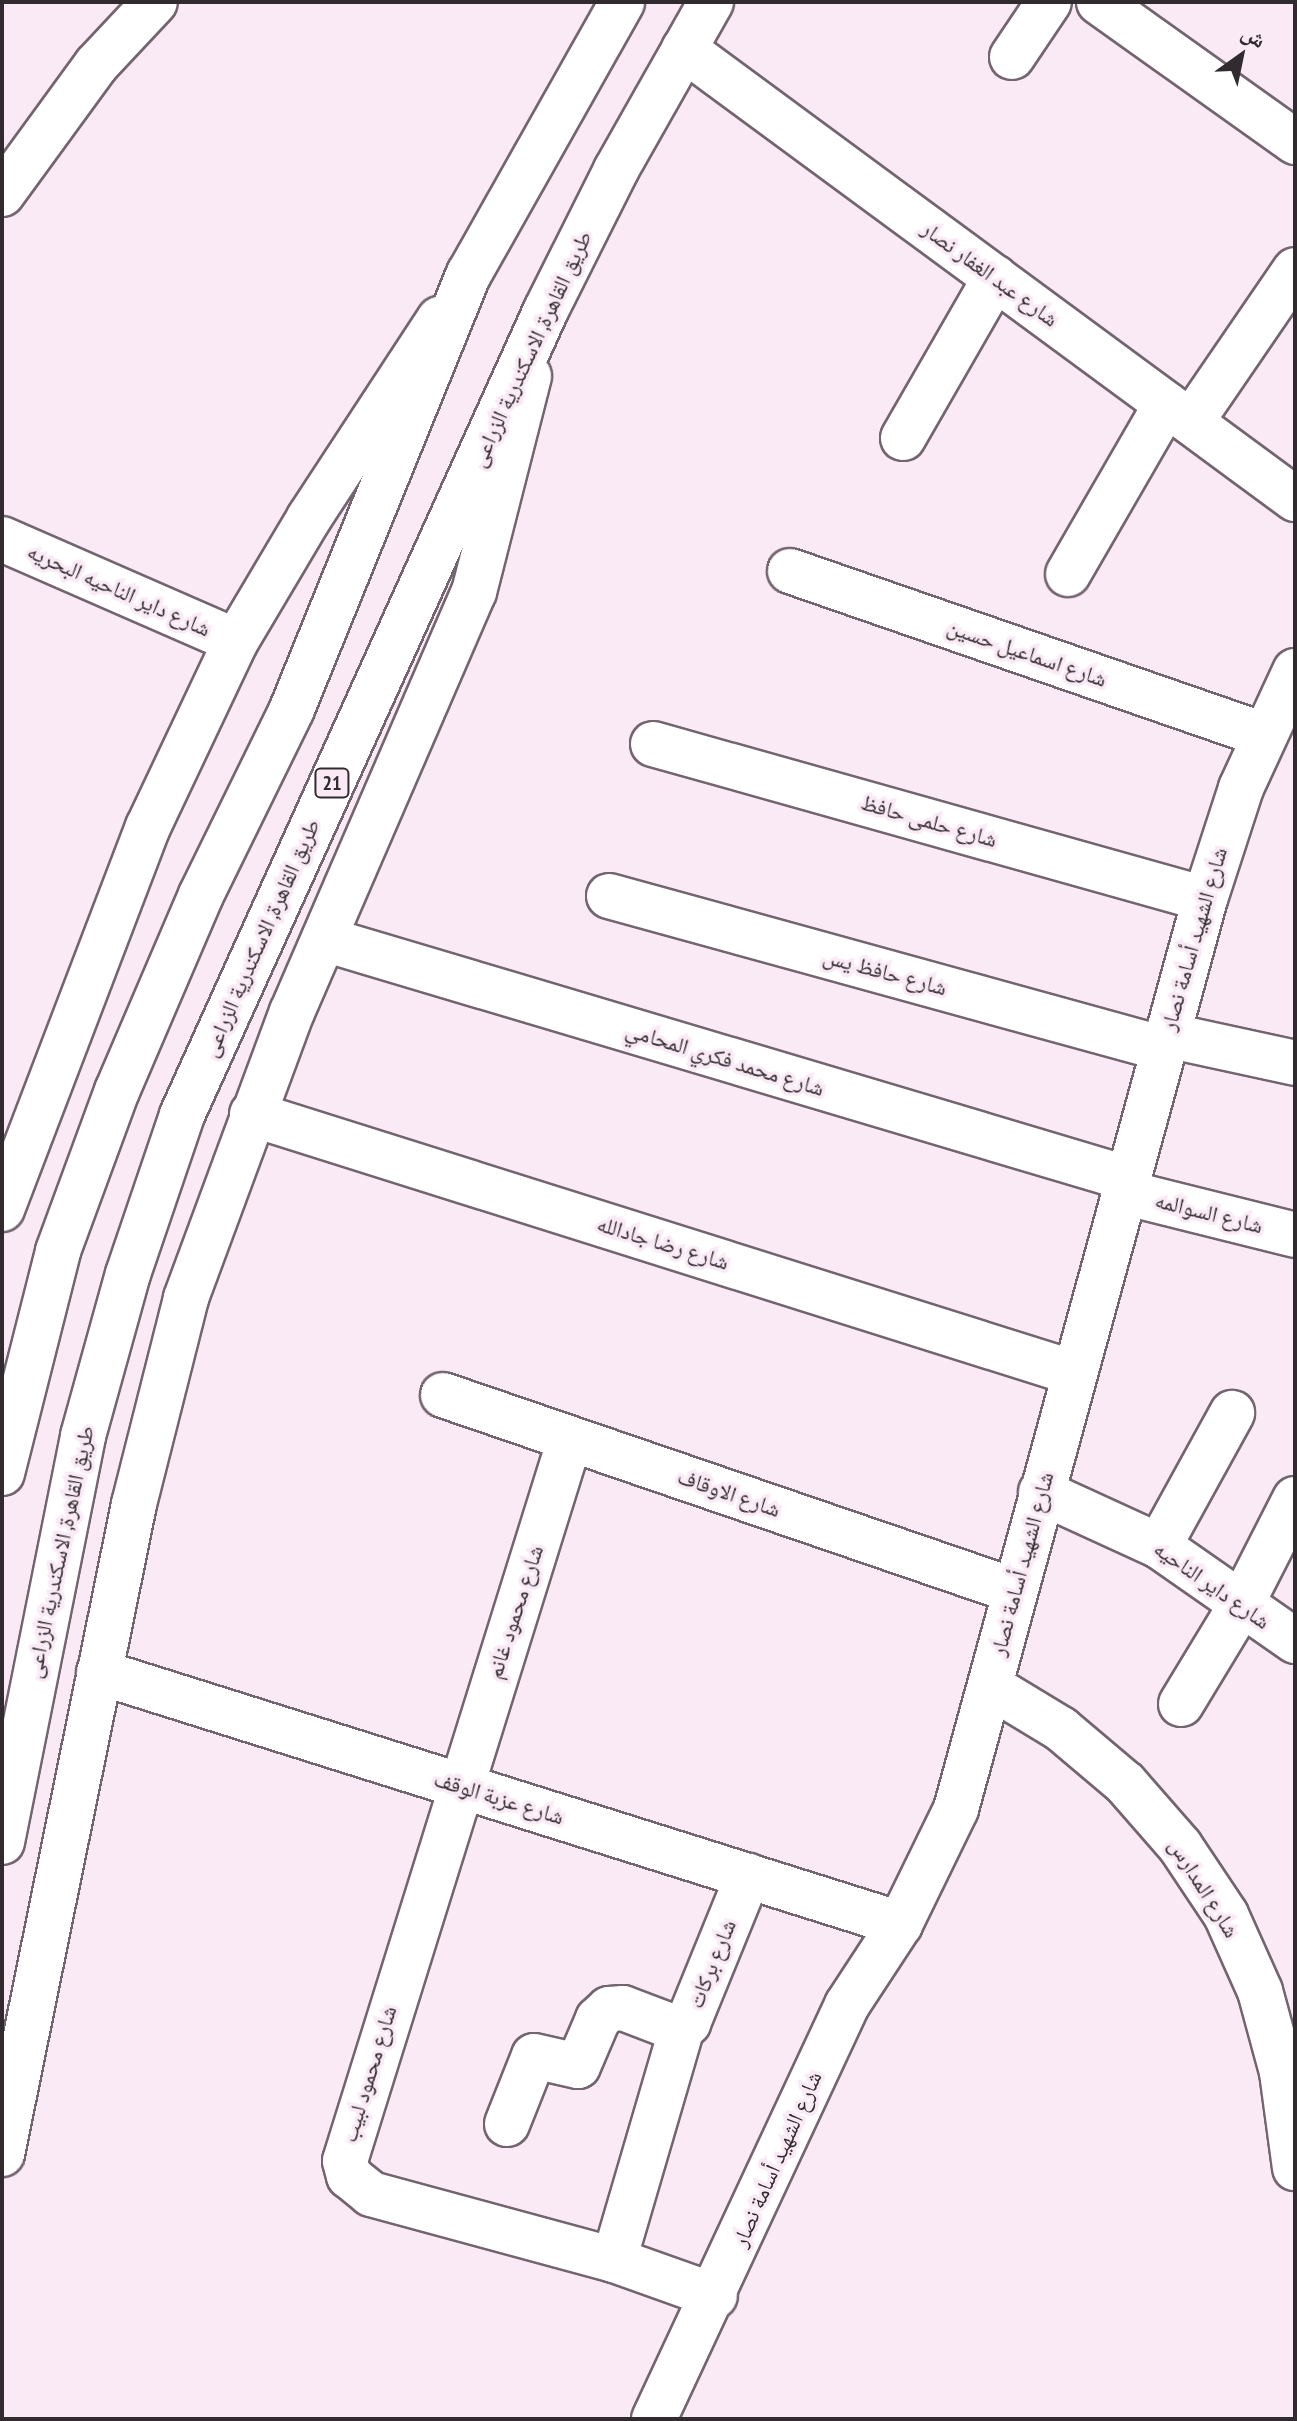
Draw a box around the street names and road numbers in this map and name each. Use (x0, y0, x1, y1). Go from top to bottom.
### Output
street label: شارع عبد الغفار نصار (916, 216, 1064, 332)
street label: طريق القاهرة, الاسكندرية الزراعى (464, 226, 598, 472)
street label: شارع داير الناحيه البحريه (23, 538, 215, 642)
street label: شارع اسماعيل حسين (944, 613, 1110, 693)
road number: 21 (314, 767, 350, 799)
street label: شارع حلمى حافظ (858, 789, 1000, 853)
street label: طريق القاهرة, الاسكندرية الزراعى (196, 814, 326, 1062)
street label: شارع الشهيد أسامة نصار (1155, 844, 1233, 1034)
street label: شارع حافظ يس (820, 943, 950, 1001)
street label: شارع محمد فكري المحامي (623, 1016, 827, 1102)
street label: شارع السوالمه (1152, 1187, 1266, 1239)
street label: شارع رضا جادالله (594, 1210, 732, 1276)
street label: طريق القاهرة, الاسكندرية الزراعى (20, 1423, 100, 1681)
street label: شارع الاوقاف (674, 1463, 784, 1523)
street label: شارع الشهيد أسامة نصار (985, 1469, 1059, 1659)
street label: شارع داير الناحيه (1149, 1535, 1275, 1635)
street label: شارع محمود غانم (481, 1542, 549, 1682)
street label: شارع عزبة الوقف (431, 1766, 567, 1830)
street label: شارع المدارس (1163, 1834, 1245, 1942)
street label: شارع بركات (682, 1916, 742, 2012)
street label: شارع محمود لبيب (336, 2003, 402, 2145)
street label: شارع الشهيد أسامة نصار (726, 2067, 828, 2251)

